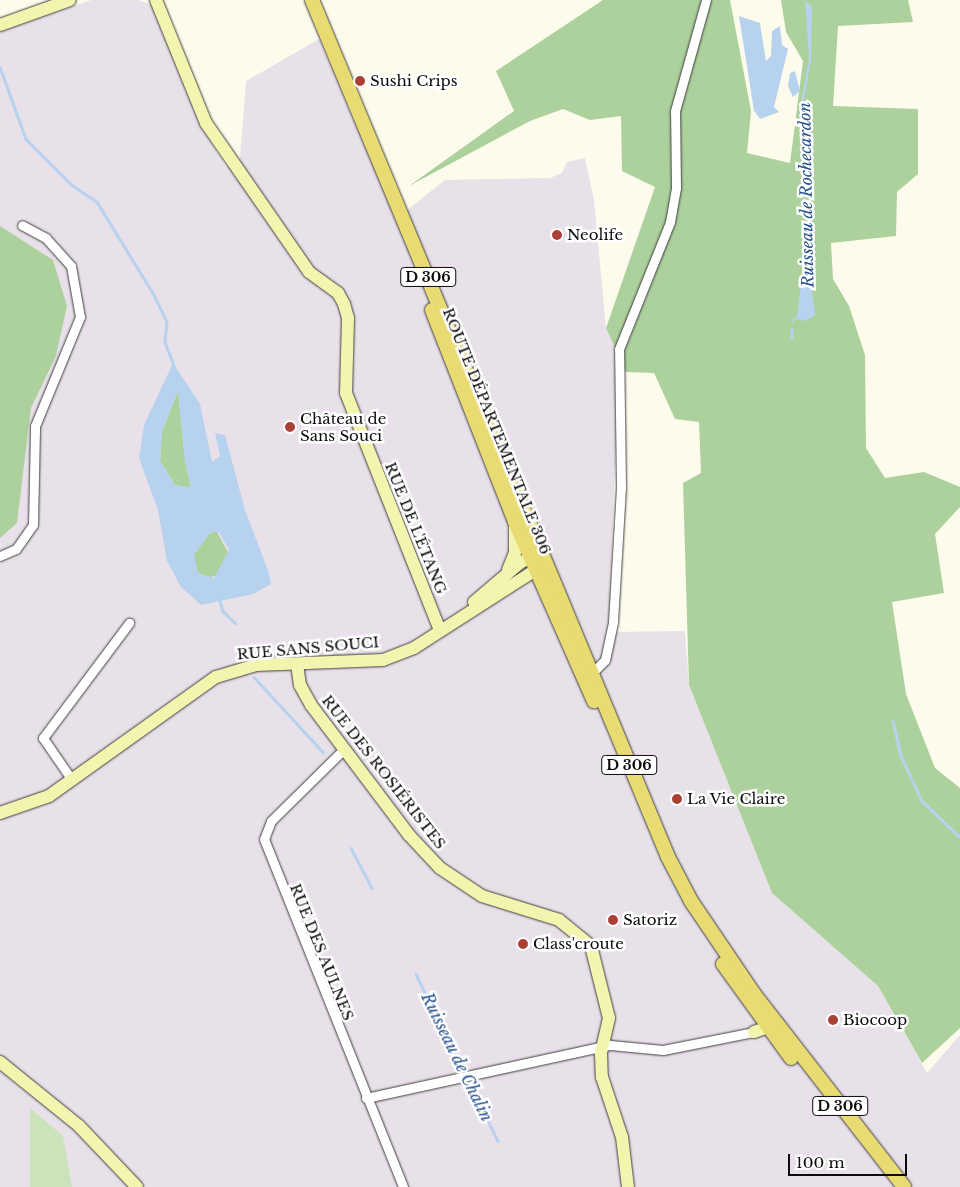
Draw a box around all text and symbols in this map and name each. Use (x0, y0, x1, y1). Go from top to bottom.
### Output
place label: Sushi Crips (370, 72, 458, 90)
marker: Sushi Crips (354, 75, 366, 87)
water label: Ruisseau de Rochecardon (795, 102, 817, 288)
place label: Neolife (567, 226, 623, 244)
marker: Neolife (551, 229, 563, 241)
road number: D 306 (399, 266, 457, 288)
street label: ROUTE DÉPARTEMENTALE 306 (439, 305, 555, 557)
place label: Château de Sans Souci (300, 409, 386, 444)
marker: Château de Sans Souci (284, 421, 296, 433)
street label: RUE DE L'ÉTANG (381, 460, 451, 596)
street label: RUE SANS SOUCI (236, 633, 380, 663)
street label: RUE DES ROSIÉRISTES (318, 691, 450, 853)
road number: D 306 (600, 754, 658, 776)
place label: La Vie Claire (687, 790, 786, 808)
marker: La Vie Claire (671, 793, 683, 805)
street label: RUE DES AULNES (286, 881, 358, 1023)
place label: Satoriz (623, 911, 677, 929)
marker: Satoriz (607, 914, 619, 926)
place label: Class'croute (533, 935, 624, 953)
marker: Class'croute (517, 938, 529, 950)
water label: Ruisseau de Chalin (417, 989, 497, 1125)
place label: Biocoop (843, 1011, 907, 1029)
marker: Biocoop (827, 1014, 839, 1026)
road number: D 306 (811, 1094, 869, 1118)
scale bar (790, 1144, 909, 1176)
text: 100 m (796, 1153, 845, 1172)

